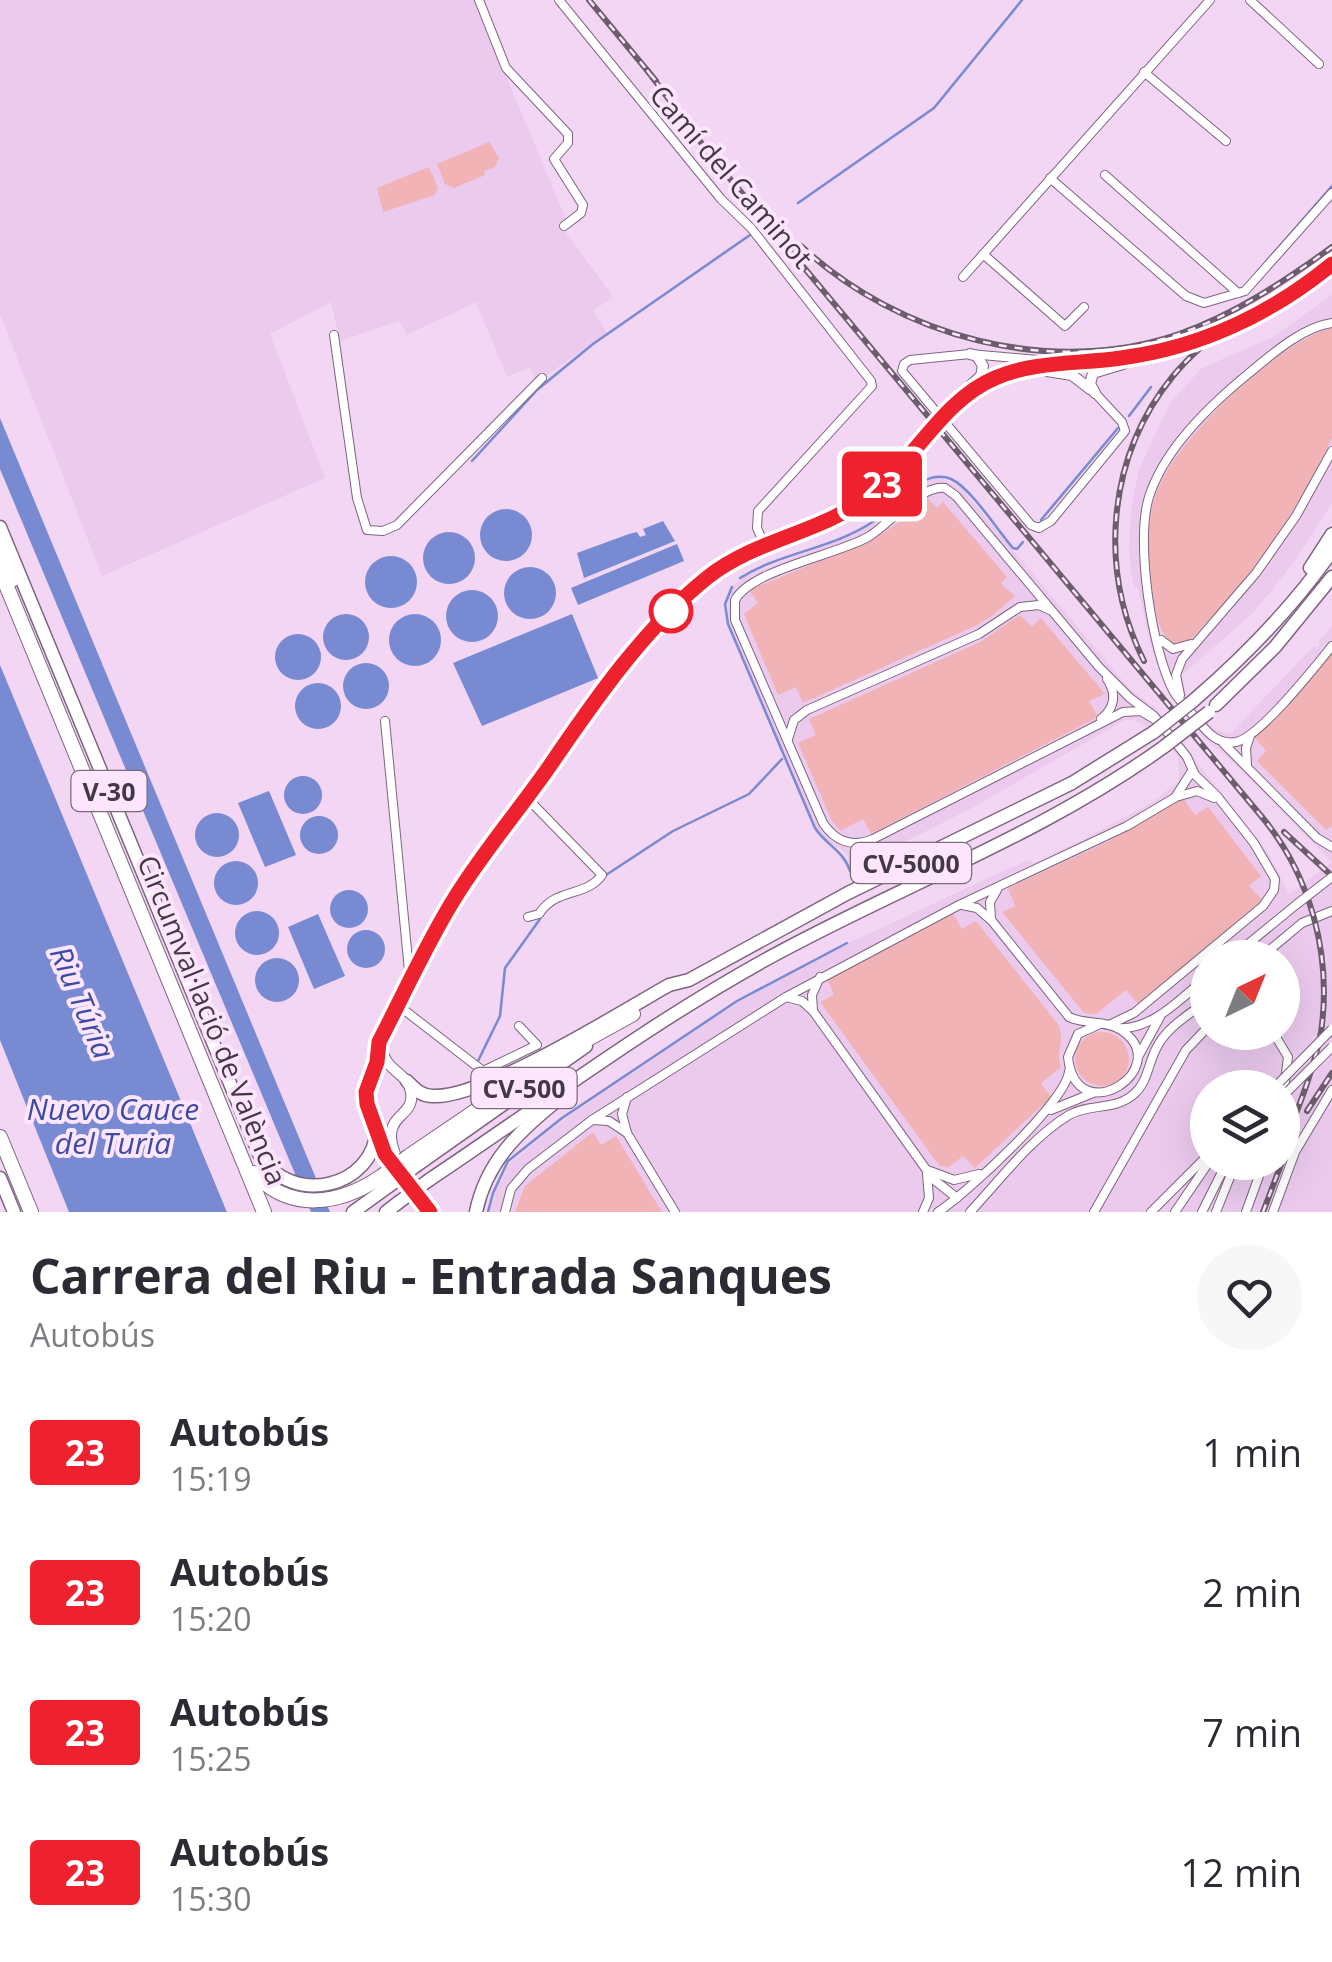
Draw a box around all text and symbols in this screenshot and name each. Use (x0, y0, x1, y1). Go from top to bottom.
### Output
street label: Camí del Caminot (642, 76, 822, 276)
line badge: 23 (837, 452, 927, 516)
text: 23 (862, 461, 902, 508)
unlabelled marker (650, 590, 692, 632)
road number: V-30 (72, 771, 146, 811)
road number: CV-5000 (851, 843, 971, 883)
street label: Circumval·lació de València (129, 850, 297, 1190)
water label: Riu Túria (41, 939, 125, 1065)
north arrow (1190, 940, 1300, 1050)
map controls (1190, 940, 1300, 1180)
road number: CV-500 (472, 1068, 576, 1108)
button: layers (1190, 1070, 1300, 1180)
water label: Nuevo Cauce del Turia (27, 1088, 199, 1163)
text: Carrera del Riu - Entrada Sanques (30, 1243, 832, 1308)
button: heart (1197, 1245, 1302, 1350)
text: Autobús (30, 1313, 155, 1356)
text: Autobús (170, 1405, 329, 1457)
text: 1 min (1202, 1426, 1302, 1478)
text: 23 (65, 1429, 105, 1476)
text: 15:19 (170, 1457, 252, 1500)
text: Autobús (170, 1545, 329, 1597)
text: 2 min (1202, 1566, 1302, 1618)
text: 23 (65, 1569, 105, 1616)
text: 15:20 (170, 1597, 252, 1640)
text: Autobús (170, 1685, 329, 1737)
text: 7 min (1202, 1706, 1302, 1758)
text: 23 (65, 1709, 105, 1756)
text: 15:25 (170, 1737, 252, 1780)
text: Autobús (170, 1825, 329, 1877)
text: 12 min (1181, 1846, 1302, 1898)
text: 23 (65, 1849, 105, 1896)
text: 15:30 (170, 1877, 252, 1920)

